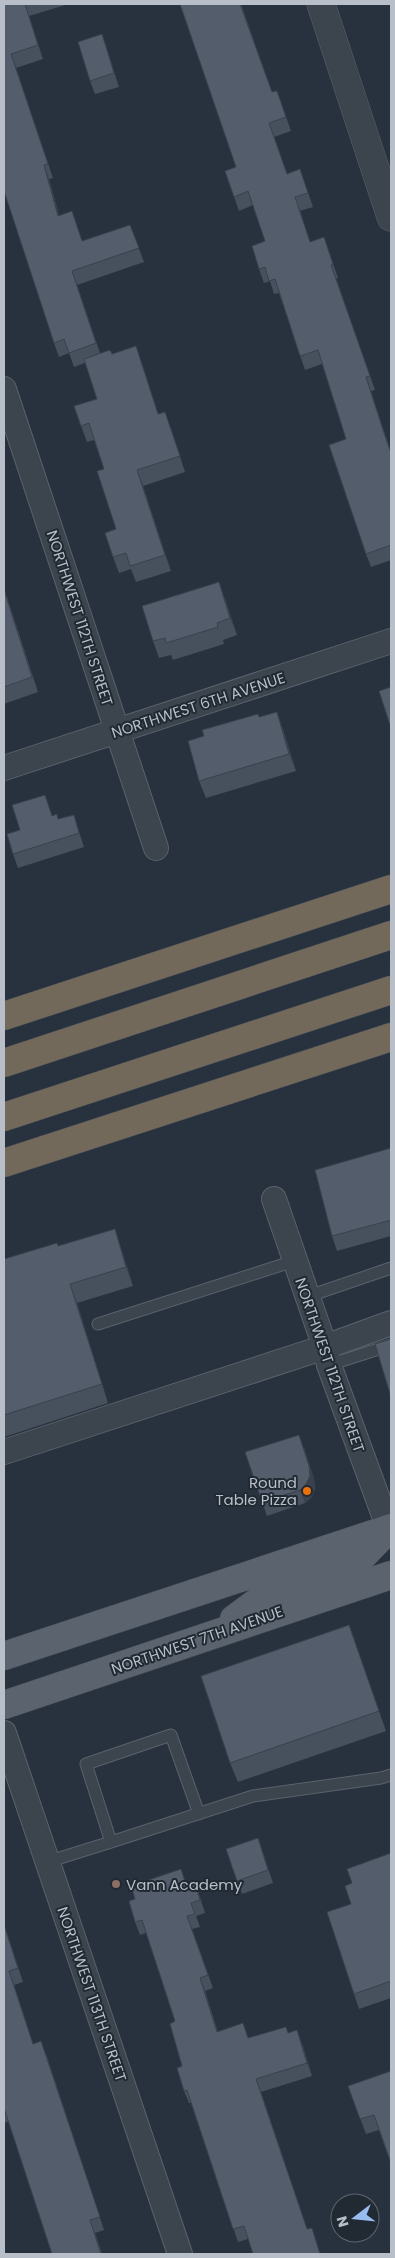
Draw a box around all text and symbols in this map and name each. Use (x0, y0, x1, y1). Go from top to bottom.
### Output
street label: NORTHWEST 112TH STREET (42, 528, 118, 708)
street label: NORTHWEST 6TH AVENUE (108, 667, 288, 743)
street label: NORTHWEST 112TH STREET (290, 1275, 370, 1455)
place label: Round Table Pizza (215, 1472, 297, 1510)
marker: Round Table Pizza (301, 1485, 313, 1497)
street label: NORTHWEST 7TH AVENUE (108, 1601, 286, 1679)
place label: Vann Academy (126, 1874, 243, 1895)
marker: Vann Academy (110, 1878, 122, 1890)
street label: NORTHWEST 113TH STREET (52, 1904, 132, 2084)
north arrow (330, 2193, 380, 2243)
text: N (331, 2214, 354, 2229)

